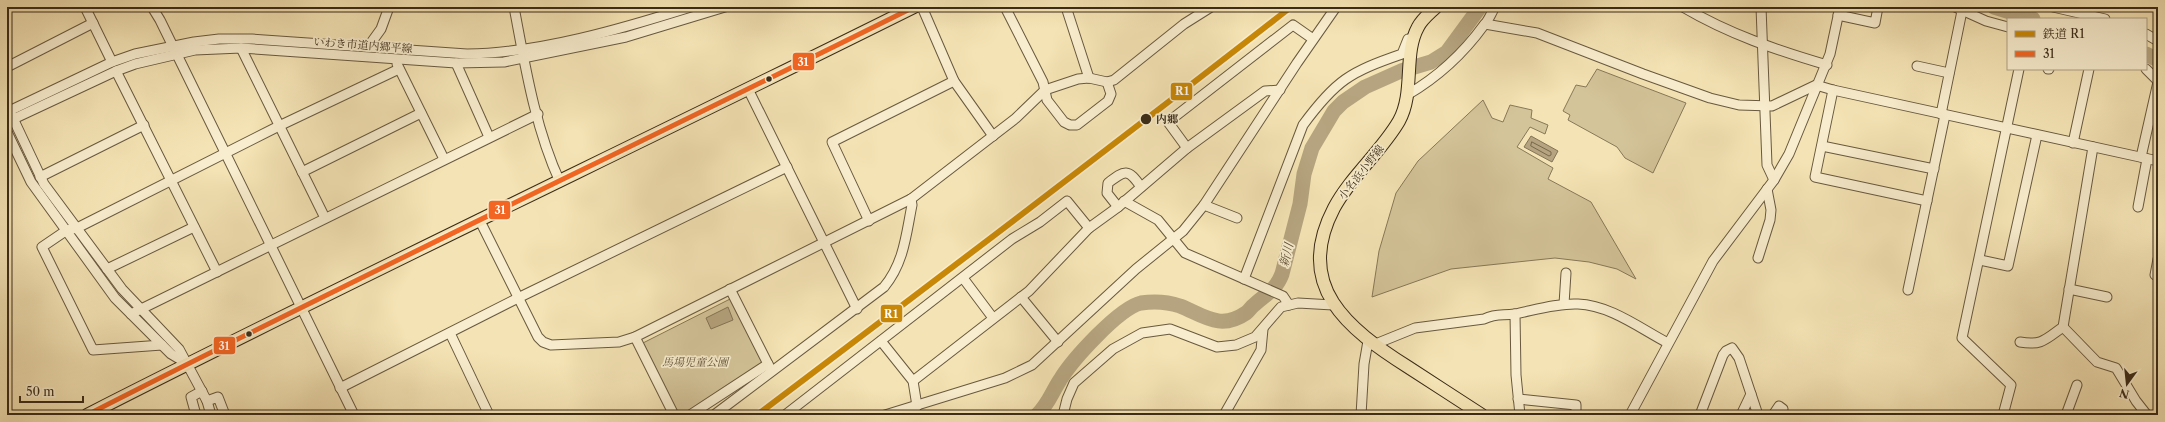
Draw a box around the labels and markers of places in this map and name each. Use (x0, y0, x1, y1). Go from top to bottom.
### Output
unlabelled marker (764, 74, 774, 84)
marker: 内郷 (1139, 112, 1153, 126)
place label: 内郷 (1156, 112, 1179, 126)
unlabelled marker (244, 329, 254, 339)

